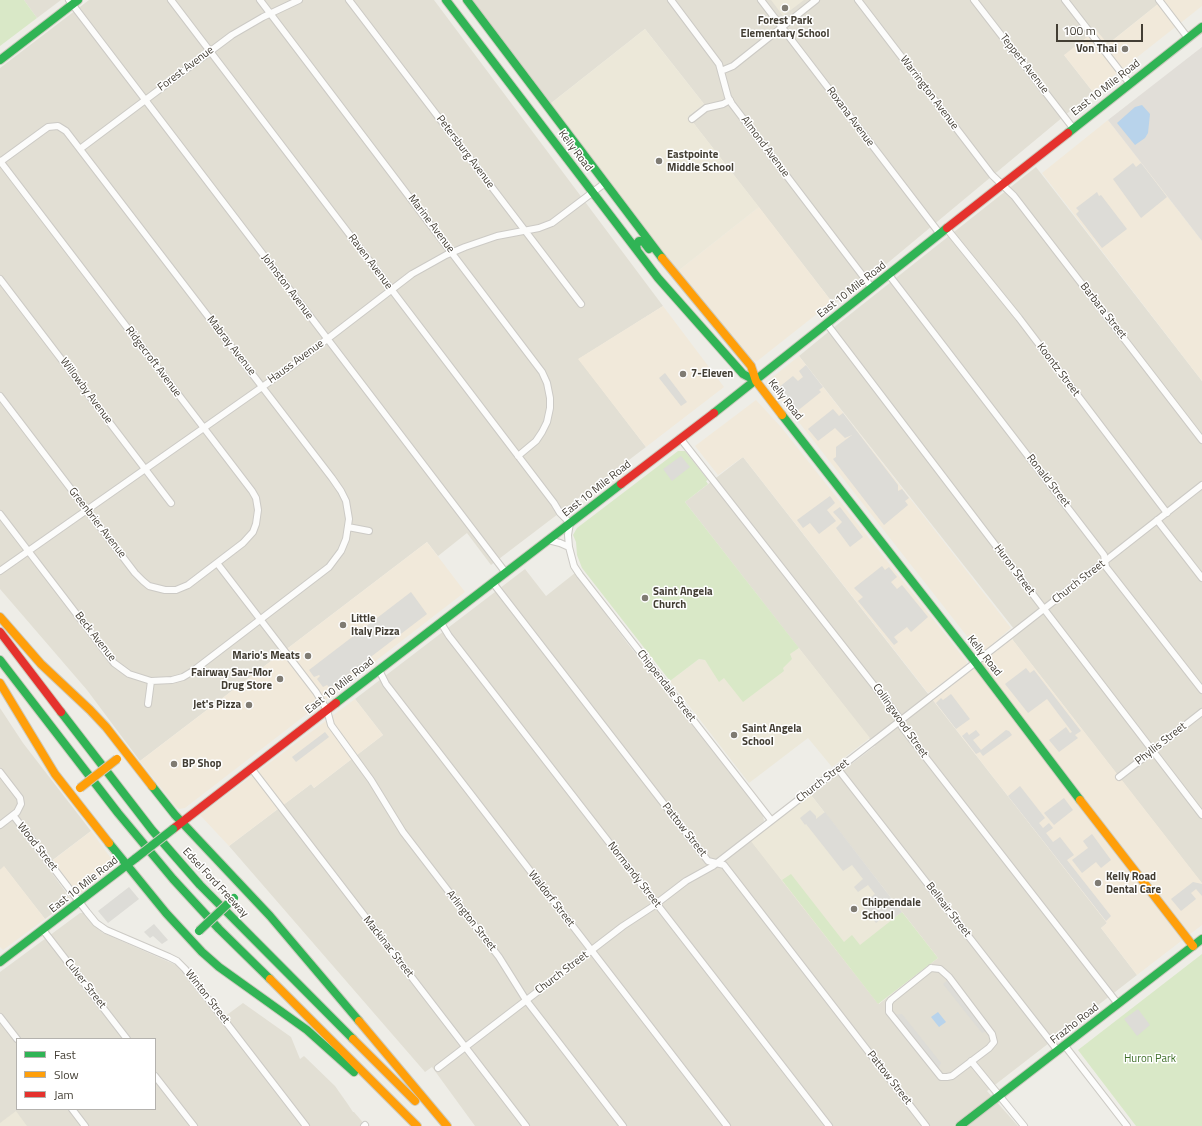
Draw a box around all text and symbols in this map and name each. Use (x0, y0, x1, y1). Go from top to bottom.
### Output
marker: Forest Park Elementary School (780, 3, 790, 13)
place label: Forest Park Elementary School (741, 14, 829, 40)
scale bar (1058, 16, 1145, 42)
text: 100 m (1063, 21, 1096, 40)
street label: Teppert Avenue (997, 32, 1051, 96)
place label: Von Thai (1076, 42, 1117, 56)
street label: Forest Avenue (155, 44, 217, 94)
marker: Von Thai (1120, 44, 1130, 54)
street label: Warrington Avenue (897, 53, 961, 133)
street label: East 10 Mile Road (1069, 57, 1143, 119)
street label: Roxana Avenue (823, 85, 877, 149)
street label: Petersburg Avenue (433, 113, 497, 191)
street label: Almond Avenue (738, 114, 792, 180)
street label: Kelly Road (555, 128, 595, 174)
place label: Eastpointe Middle School (667, 148, 734, 174)
marker: Eastpointe Middle School (654, 156, 664, 166)
street label: Marine Avenue (405, 192, 457, 256)
street label: Raven Avenue (345, 232, 395, 292)
street label: Johnston Avenue (258, 252, 316, 322)
street label: East 10 Mile Road (815, 259, 889, 321)
street label: Barbara Street (1077, 280, 1129, 342)
street label: Mabray Avenue (204, 314, 258, 378)
street label: Ridgecroft Avenue (122, 324, 184, 400)
street label: Hauss Avenue (265, 337, 327, 387)
street label: Koontz Street (1034, 341, 1082, 399)
street label: Willowby Avenue (57, 355, 115, 427)
place label: 7-Eleven (691, 367, 733, 381)
marker: 7-Eleven (678, 369, 688, 379)
street label: Kelly Road (765, 377, 805, 423)
street label: Ronald Street (1023, 452, 1073, 510)
street label: East 10 Mile Road (560, 458, 634, 520)
street label: Greenbrier Avenue (65, 485, 129, 561)
street label: Huron Street (991, 542, 1037, 598)
street label: Church Street (1050, 557, 1108, 607)
place label: Saint Angela Church (653, 585, 713, 611)
marker: Saint Angela Church (640, 593, 650, 603)
street label: Beck Avenue (72, 610, 118, 664)
place label: Little Italy Pizza (351, 612, 400, 638)
marker: Little Italy Pizza (338, 620, 348, 630)
street label: Kelly Road (964, 633, 1004, 679)
street label: Chippendale Street (634, 647, 698, 725)
place label: Mario's Meats (232, 649, 300, 663)
marker: Mario's Meats (303, 651, 313, 661)
street label: East 10 Mile Road (303, 655, 377, 717)
place label: Fairway Sav-Mor Drug Store (191, 666, 272, 692)
marker: Fairway Sav-Mor Drug Store (275, 674, 285, 684)
street label: Collingwood Street (870, 681, 930, 761)
place label: Jet's Pizza (193, 698, 241, 712)
marker: Jet's Pizza (244, 700, 254, 710)
street label: Phyllis Street (1133, 720, 1189, 768)
place label: Saint Angela School (742, 722, 802, 748)
marker: Saint Angela School (729, 730, 739, 740)
street label: Church Street (794, 756, 852, 806)
place label: BP Shop (182, 757, 222, 771)
marker: BP Shop (169, 759, 179, 769)
street label: Pattow Street (659, 800, 709, 860)
street label: Wood Street (14, 820, 60, 874)
street label: Normandy Street (604, 840, 664, 910)
street label: Edsel Ford Freeway (179, 846, 251, 920)
street label: East 10 Mile Road (47, 854, 121, 916)
street label: Waldorf Street (525, 868, 577, 930)
place label: Kelly Road Dental Care (1106, 870, 1161, 896)
marker: Kelly Road Dental Care (1093, 878, 1103, 888)
street label: Belleair Street (923, 880, 973, 940)
street label: Arlington Street (443, 888, 499, 954)
place label: Chippendale School (862, 896, 921, 922)
marker: Chippendale School (849, 904, 859, 914)
street label: Mackinac Street (360, 914, 416, 980)
street label: Church Street (533, 949, 591, 997)
street label: Culver Street (61, 956, 109, 1012)
street label: Winton Street (182, 968, 232, 1026)
street label: Frazho Road (1048, 1001, 1102, 1047)
legend (16, 1038, 156, 1110)
text: Fast (54, 1045, 76, 1064)
street label: Pattow Street (864, 1048, 914, 1108)
park label: Huron Park (1124, 1052, 1176, 1066)
text: Slow (54, 1065, 79, 1084)
text: Jam (54, 1085, 74, 1104)

